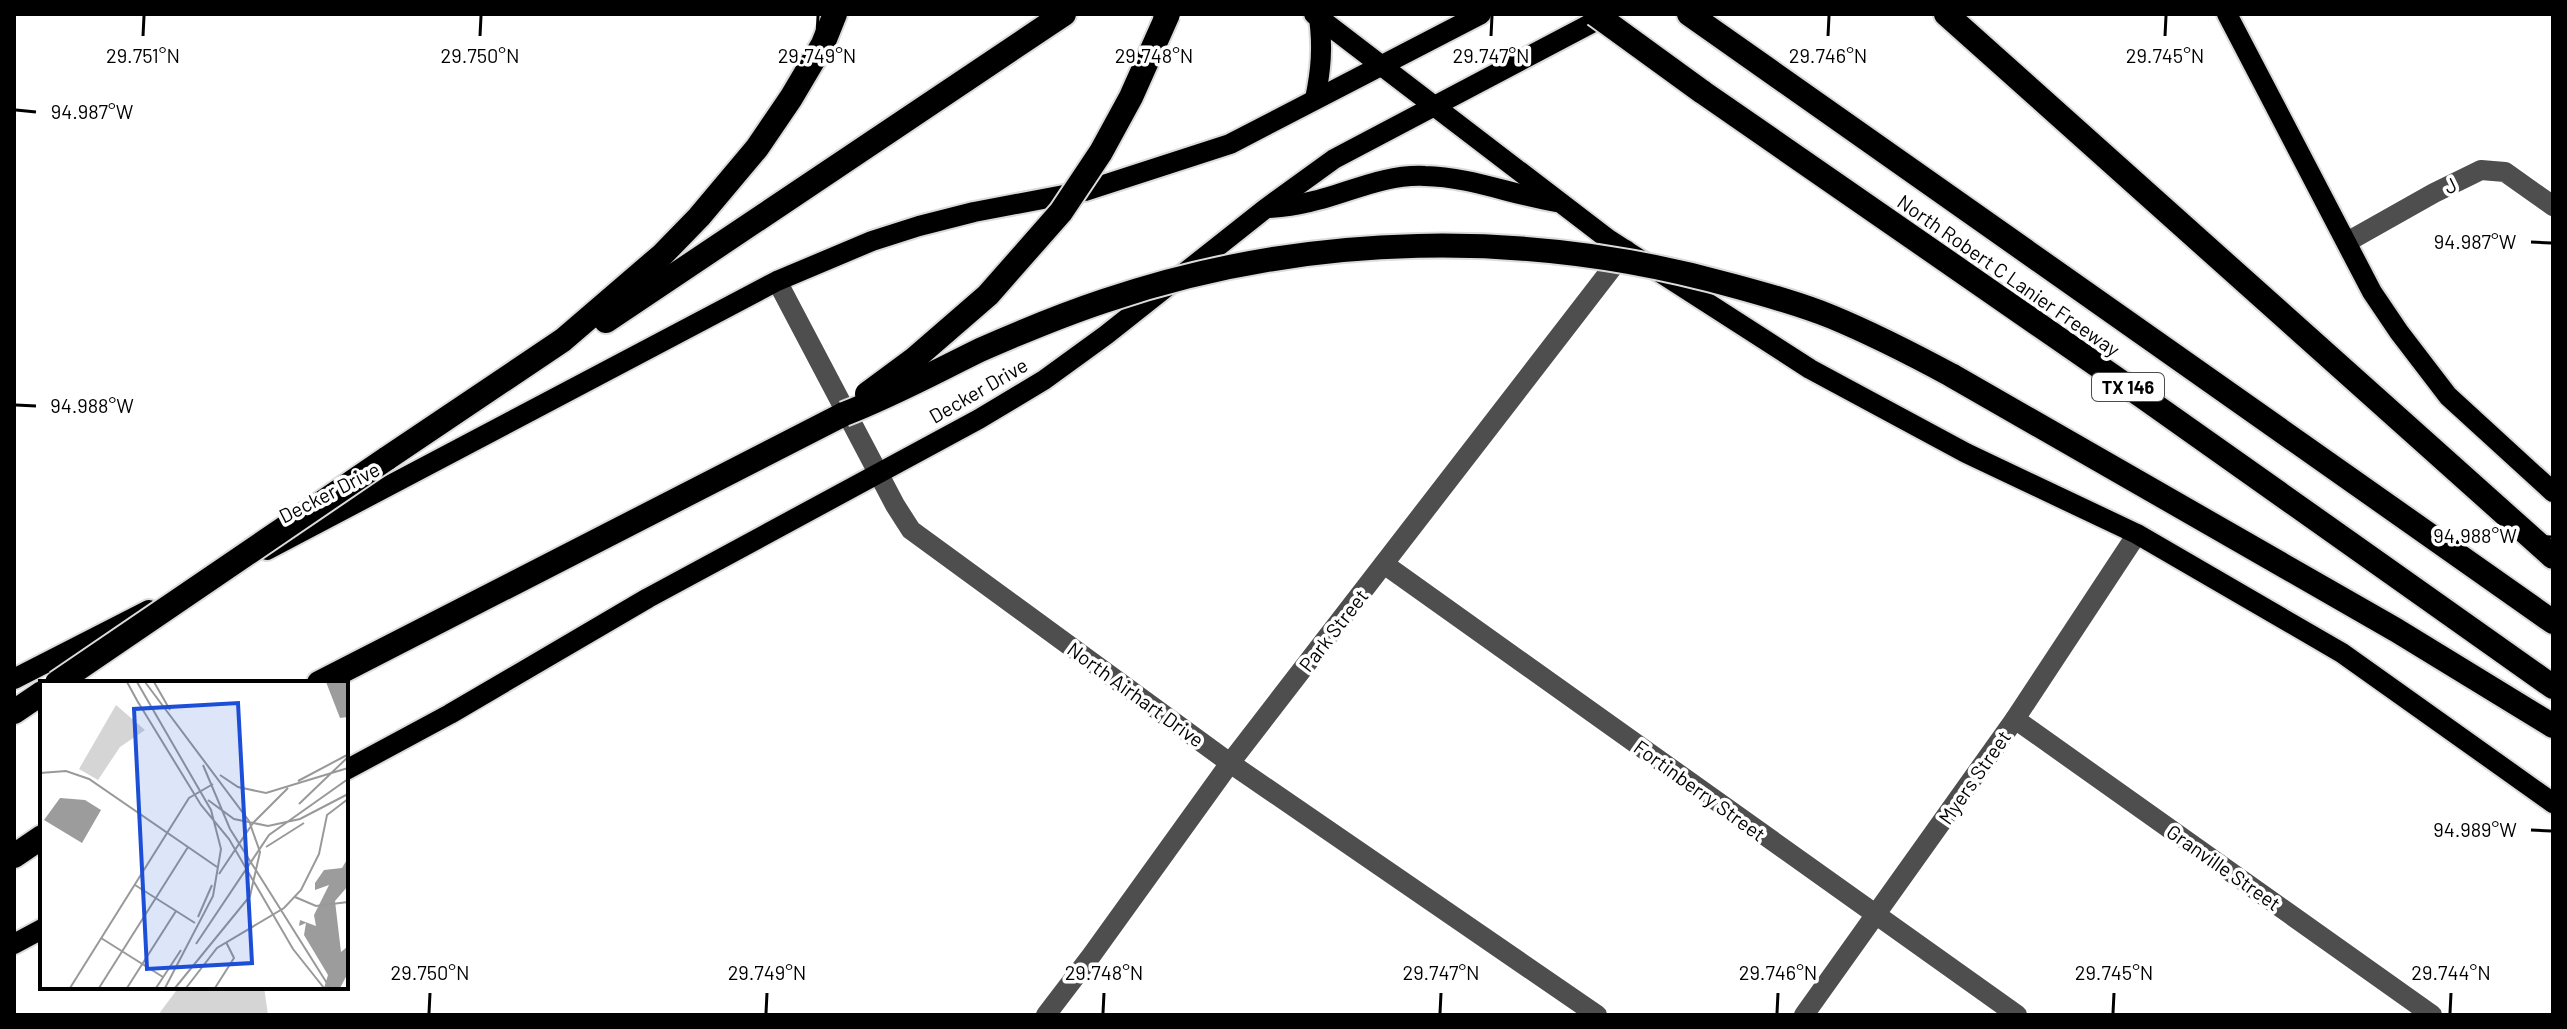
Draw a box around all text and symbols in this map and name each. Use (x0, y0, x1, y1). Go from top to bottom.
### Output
text: 29.751°N (106, 43, 180, 67)
text: 29.750°N (441, 43, 519, 67)
text: 29.749°N (778, 43, 856, 67)
text: 29.748°N (1115, 43, 1193, 67)
text: 29.747°N (1452, 43, 1530, 67)
text: 29.746°N (1789, 43, 1867, 67)
text: 29.745°N (2126, 43, 2204, 67)
text: 94.987°W (51, 99, 134, 123)
street label: J (2440, 172, 2460, 198)
street label: North Robert C Lanier Freeway (1893, 189, 2125, 361)
text: 94.987°W (2434, 229, 2517, 253)
street label: Decker Drive (925, 352, 1031, 428)
road number: TX 146 (2092, 373, 2164, 401)
text: 94.988°W (50, 393, 134, 417)
street label: Decker Drive (275, 456, 383, 528)
text: 94.988°W (2433, 523, 2517, 547)
street label: Park Street (1293, 584, 1373, 676)
street label: North Airhart Drive (1063, 636, 1209, 752)
inset map (40, 681, 348, 989)
street label: Myers Street (1933, 725, 2015, 829)
street label: Fortinberry Street (1630, 734, 1770, 846)
text: 94.989°W (2433, 817, 2517, 841)
street label: Granville Street (2162, 819, 2286, 915)
text: 29.750°N (391, 960, 469, 984)
text: 29.749°N (728, 960, 806, 984)
text: 29.748°N (1065, 960, 1143, 984)
text: 29.747°N (1402, 960, 1480, 984)
text: 29.746°N (1739, 960, 1817, 984)
text: 29.745°N (2075, 960, 2153, 984)
text: 29.744°N (2411, 960, 2491, 984)

